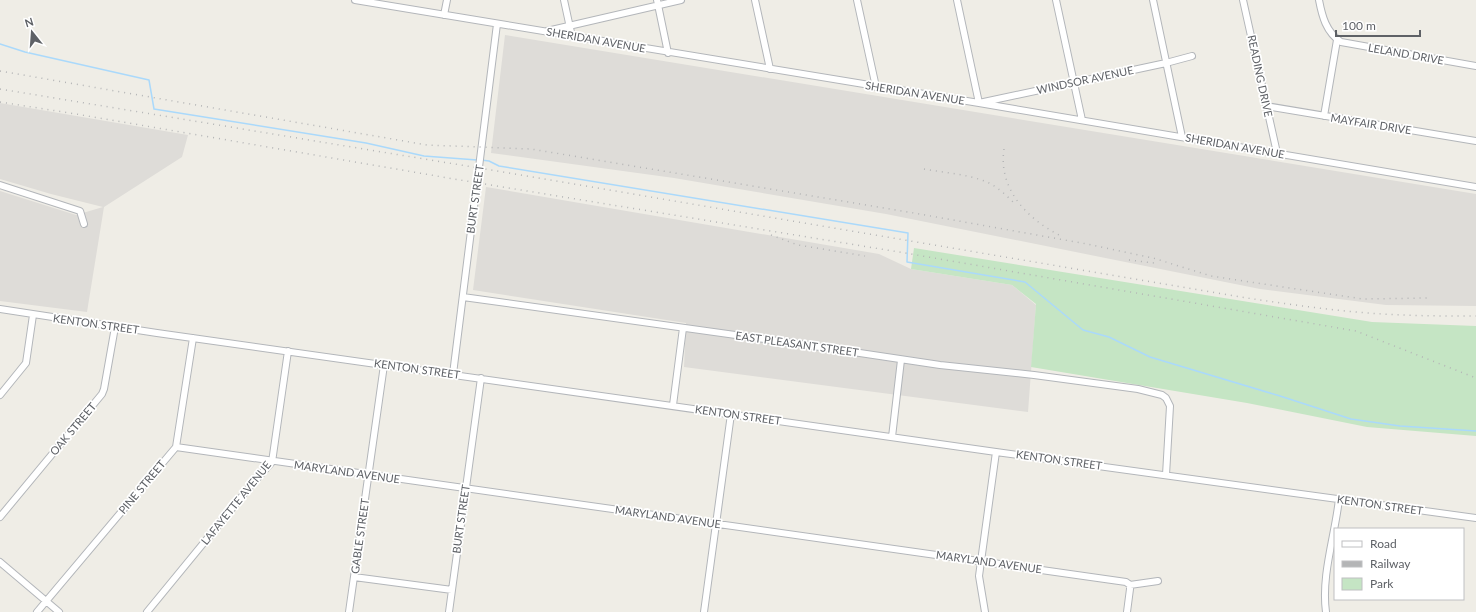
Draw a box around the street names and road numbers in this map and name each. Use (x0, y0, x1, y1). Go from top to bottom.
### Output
street label: SHERIDAN AVENUE (545, 24, 647, 55)
street label: READING DRIVE (1245, 34, 1276, 118)
street label: LELAND DRIVE (1367, 40, 1445, 67)
street label: WINDSOR AVENUE (1035, 63, 1135, 96)
street label: SHERIDAN AVENUE (864, 78, 966, 107)
street label: MAYFAIR DRIVE (1330, 111, 1412, 136)
street label: SHERIDAN AVENUE (1184, 130, 1286, 161)
street label: BURT STREET (463, 163, 486, 234)
street label: KENTON STREET (52, 311, 140, 336)
street label: EAST PLEASANT STREET (735, 328, 860, 359)
street label: KENTON STREET (373, 356, 461, 381)
street label: OAK STREET (47, 399, 99, 458)
street label: KENTON STREET (694, 402, 782, 427)
street label: KENTON STREET (1015, 447, 1103, 472)
street label: PINE STREET (115, 457, 168, 516)
street label: LAFAYETTE AVENUE (198, 458, 273, 547)
street label: MARYLAND AVENUE (293, 458, 401, 485)
street label: BURT STREET (449, 483, 472, 554)
street label: KENTON STREET (1336, 492, 1424, 517)
street label: GABLE STREET (348, 497, 371, 574)
street label: MARYLAND AVENUE (614, 503, 722, 530)
street label: MARYLAND AVENUE (935, 548, 1043, 575)

